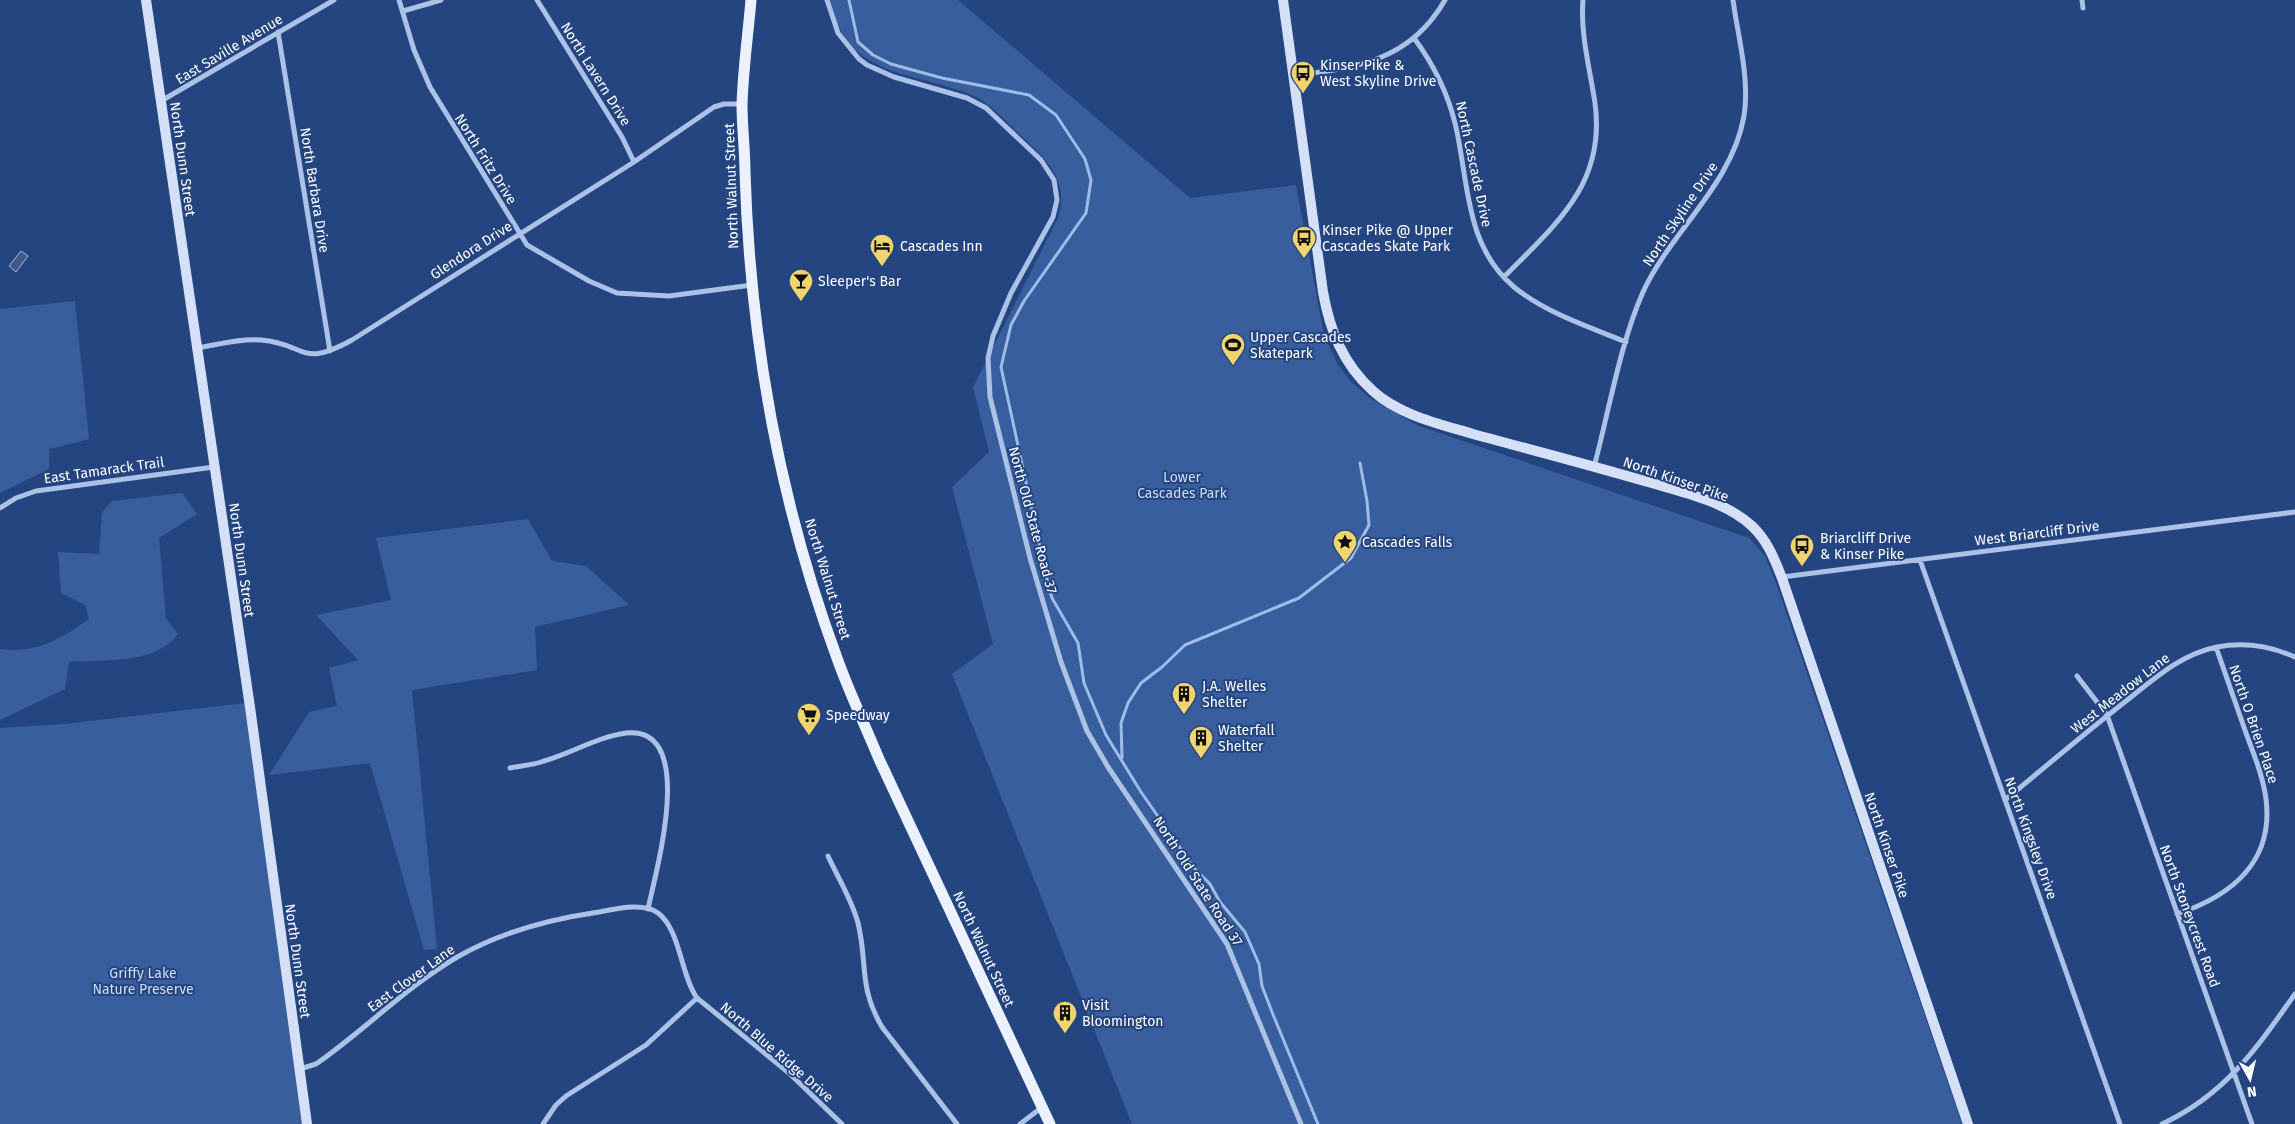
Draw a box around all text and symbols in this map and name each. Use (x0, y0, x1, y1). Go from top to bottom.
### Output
street label: East Saville Avenue (173, 11, 286, 88)
street label: North Lavern Drive (557, 19, 634, 129)
place label: Kinser Pike & West Skyline Drive (1320, 57, 1436, 90)
bus stop icon: Kinser Pike & West Skyline Drive (1290, 60, 1316, 94)
street label: North Cascade Drive (1452, 99, 1495, 229)
street label: North Dunn Street (166, 101, 199, 218)
street label: North Fritz Drive (451, 111, 520, 208)
street label: North Walnut Street (721, 122, 742, 249)
street label: North Barbara Drive (296, 126, 333, 254)
street label: North Skyline Drive (1639, 159, 1722, 270)
street label: Glendora Drive (427, 218, 515, 283)
place label: Kinser Pike @ Upper Cascades Skate Park (1322, 222, 1454, 255)
bus stop icon: Kinser Pike @ Upper Cascades Skate Park (1291, 225, 1317, 259)
hotel icon: Cascades Inn (869, 233, 895, 267)
place label: Cascades Inn (900, 238, 983, 255)
bar icon: Sleeper's Bar (788, 268, 814, 302)
place label: Sleeper's Bar (818, 273, 902, 290)
place label: Upper Cascades Skatepark (1250, 329, 1352, 362)
sports icon: Upper Cascades Skatepark (1220, 332, 1246, 366)
street label: North Old State Road 37 (1005, 445, 1060, 595)
street label: North Kinser Pike (1621, 453, 1731, 506)
street label: East Tamarack Trail (43, 454, 165, 487)
park label: Lower Cascades Park (1137, 469, 1228, 502)
street label: North Dunn Street (225, 502, 258, 619)
street label: North Walnut Street (801, 516, 854, 643)
street label: West Briarcliff Drive (1974, 517, 2100, 550)
place icon: Cascades Falls (1332, 529, 1358, 563)
place label: Briarcliff Drive & Kinser Pike (1820, 530, 1911, 563)
bus stop icon: Briarcliff Drive & Kinser Pike (1789, 533, 1815, 567)
place label: Cascades Falls (1362, 534, 1453, 551)
street label: West Meadow Lane (2067, 649, 2173, 737)
street label: North O Brien Place (2225, 662, 2282, 786)
place label: J.A. Welles Shelter (1202, 678, 1267, 711)
building icon: J.A. Welles Shelter (1171, 681, 1197, 715)
supermarket icon: Speedway (796, 702, 822, 736)
place label: Speedway (826, 707, 890, 724)
place label: Waterfall Shelter (1218, 722, 1275, 755)
building icon: Waterfall Shelter (1188, 725, 1214, 759)
street label: North Kingsley Drive (2000, 775, 2061, 902)
street label: North Kinser Pike (1860, 790, 1913, 900)
street label: North Old State Road 37 (1149, 813, 1246, 949)
street label: North Stoneycrest Road (2156, 843, 2223, 990)
street label: North Walnut Street (949, 889, 1018, 1011)
street label: North Dunn Street (281, 903, 314, 1020)
street label: East Clover Lane (364, 941, 458, 1016)
park label: Griffy Lake Nature Preserve (92, 965, 194, 998)
place label: Visit Bloomington (1082, 997, 1164, 1030)
street label: North Blue Ridge Drive (717, 999, 837, 1106)
building icon: Visit Bloomington (1052, 1000, 1078, 1034)
north arrow (2225, 1054, 2275, 1104)
text: N (2246, 1082, 2258, 1100)

